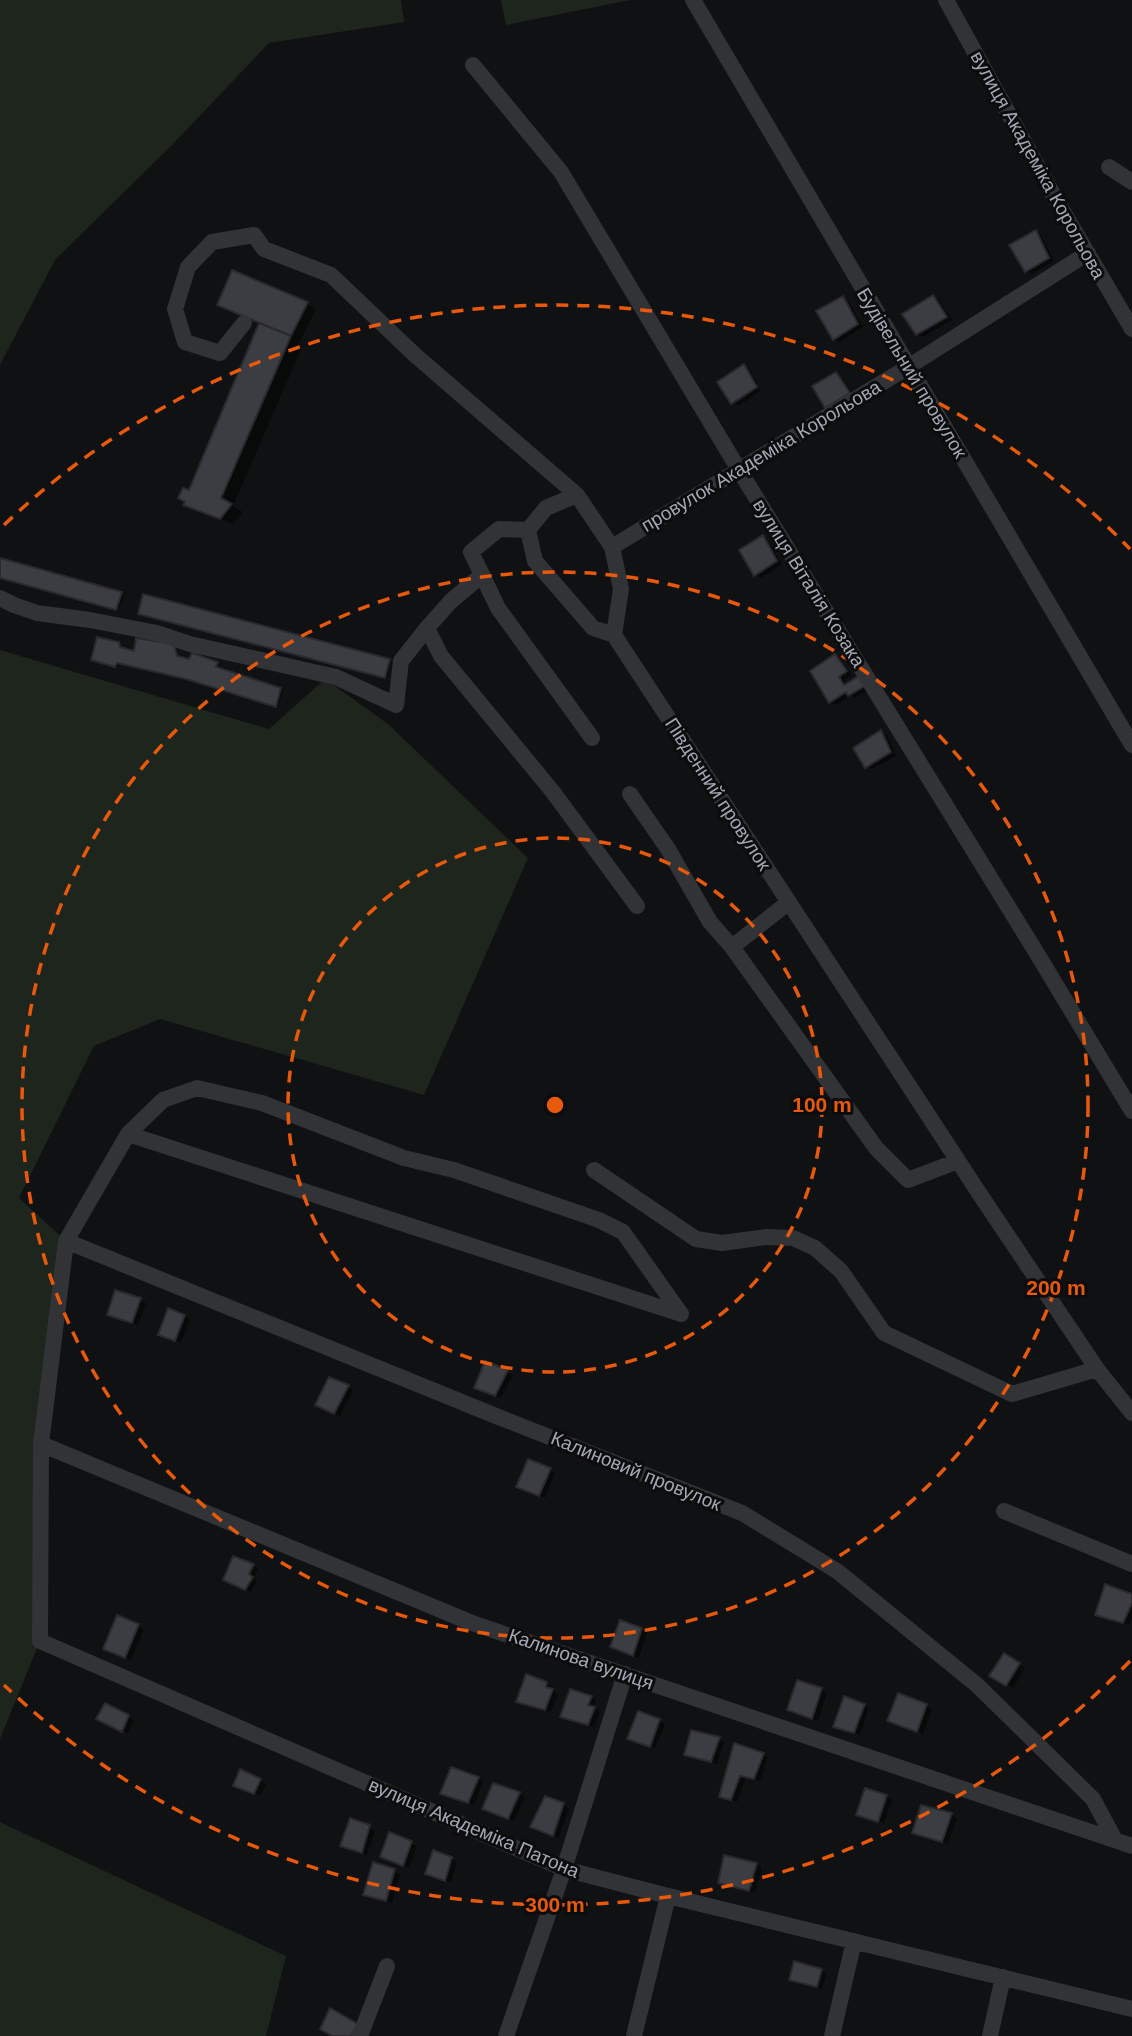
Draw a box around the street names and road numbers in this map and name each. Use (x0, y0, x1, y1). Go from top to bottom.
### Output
street label: вулиця Академіка Корольова (967, 48, 1110, 283)
street label: Будівельний провулок (853, 284, 971, 462)
street label: провулок Академіка Корольова (638, 376, 885, 536)
street label: вулиця Віталія Козака (749, 495, 869, 671)
street label: Південний провулок (661, 714, 775, 875)
street label: Калиновий провулок (548, 1427, 725, 1515)
street label: Калинова вулиця (506, 1624, 656, 1694)
street label: вулиця Академіка Патона (366, 1774, 583, 1882)

